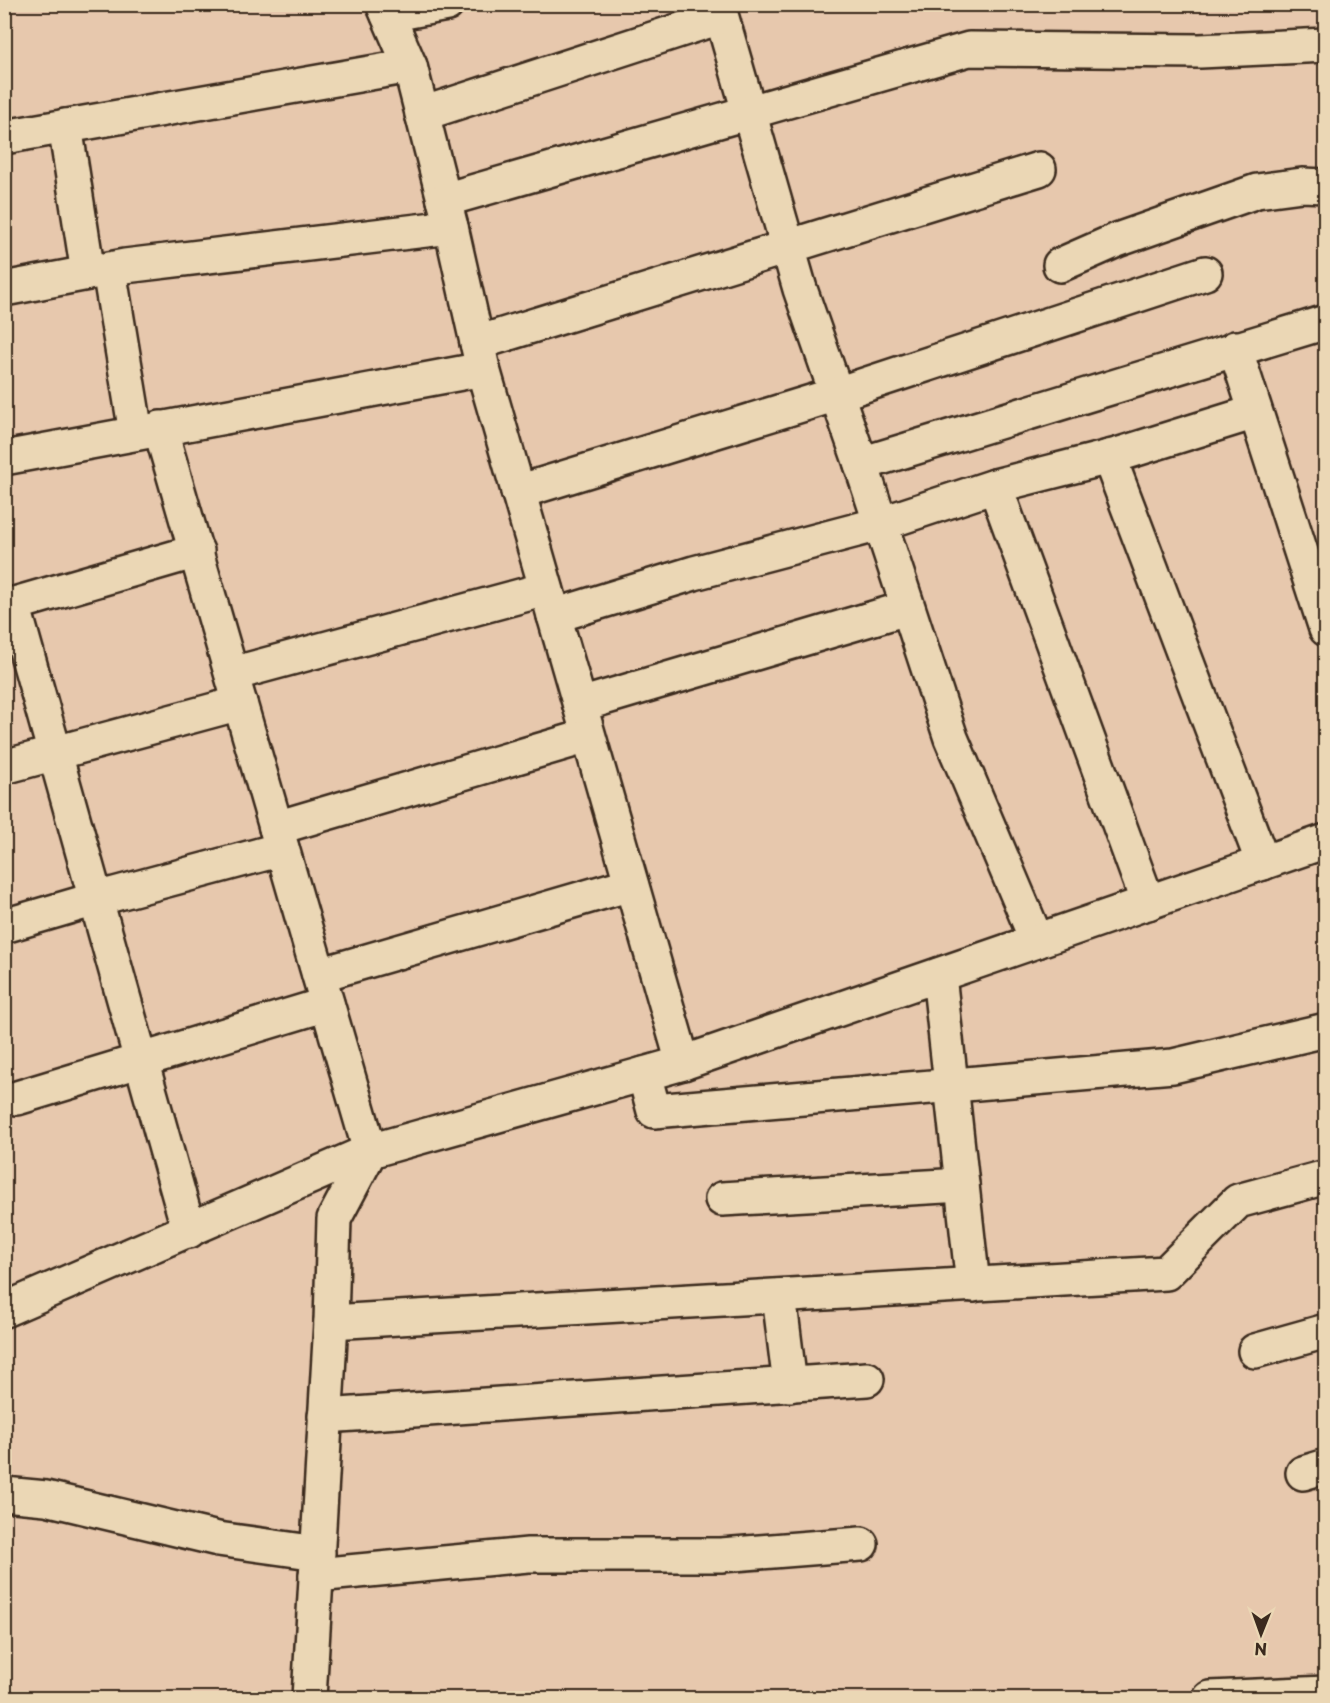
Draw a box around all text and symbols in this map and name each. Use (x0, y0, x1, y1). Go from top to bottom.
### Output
north arrow (1231, 1604, 1291, 1664)
text: N (1254, 1638, 1267, 1662)

